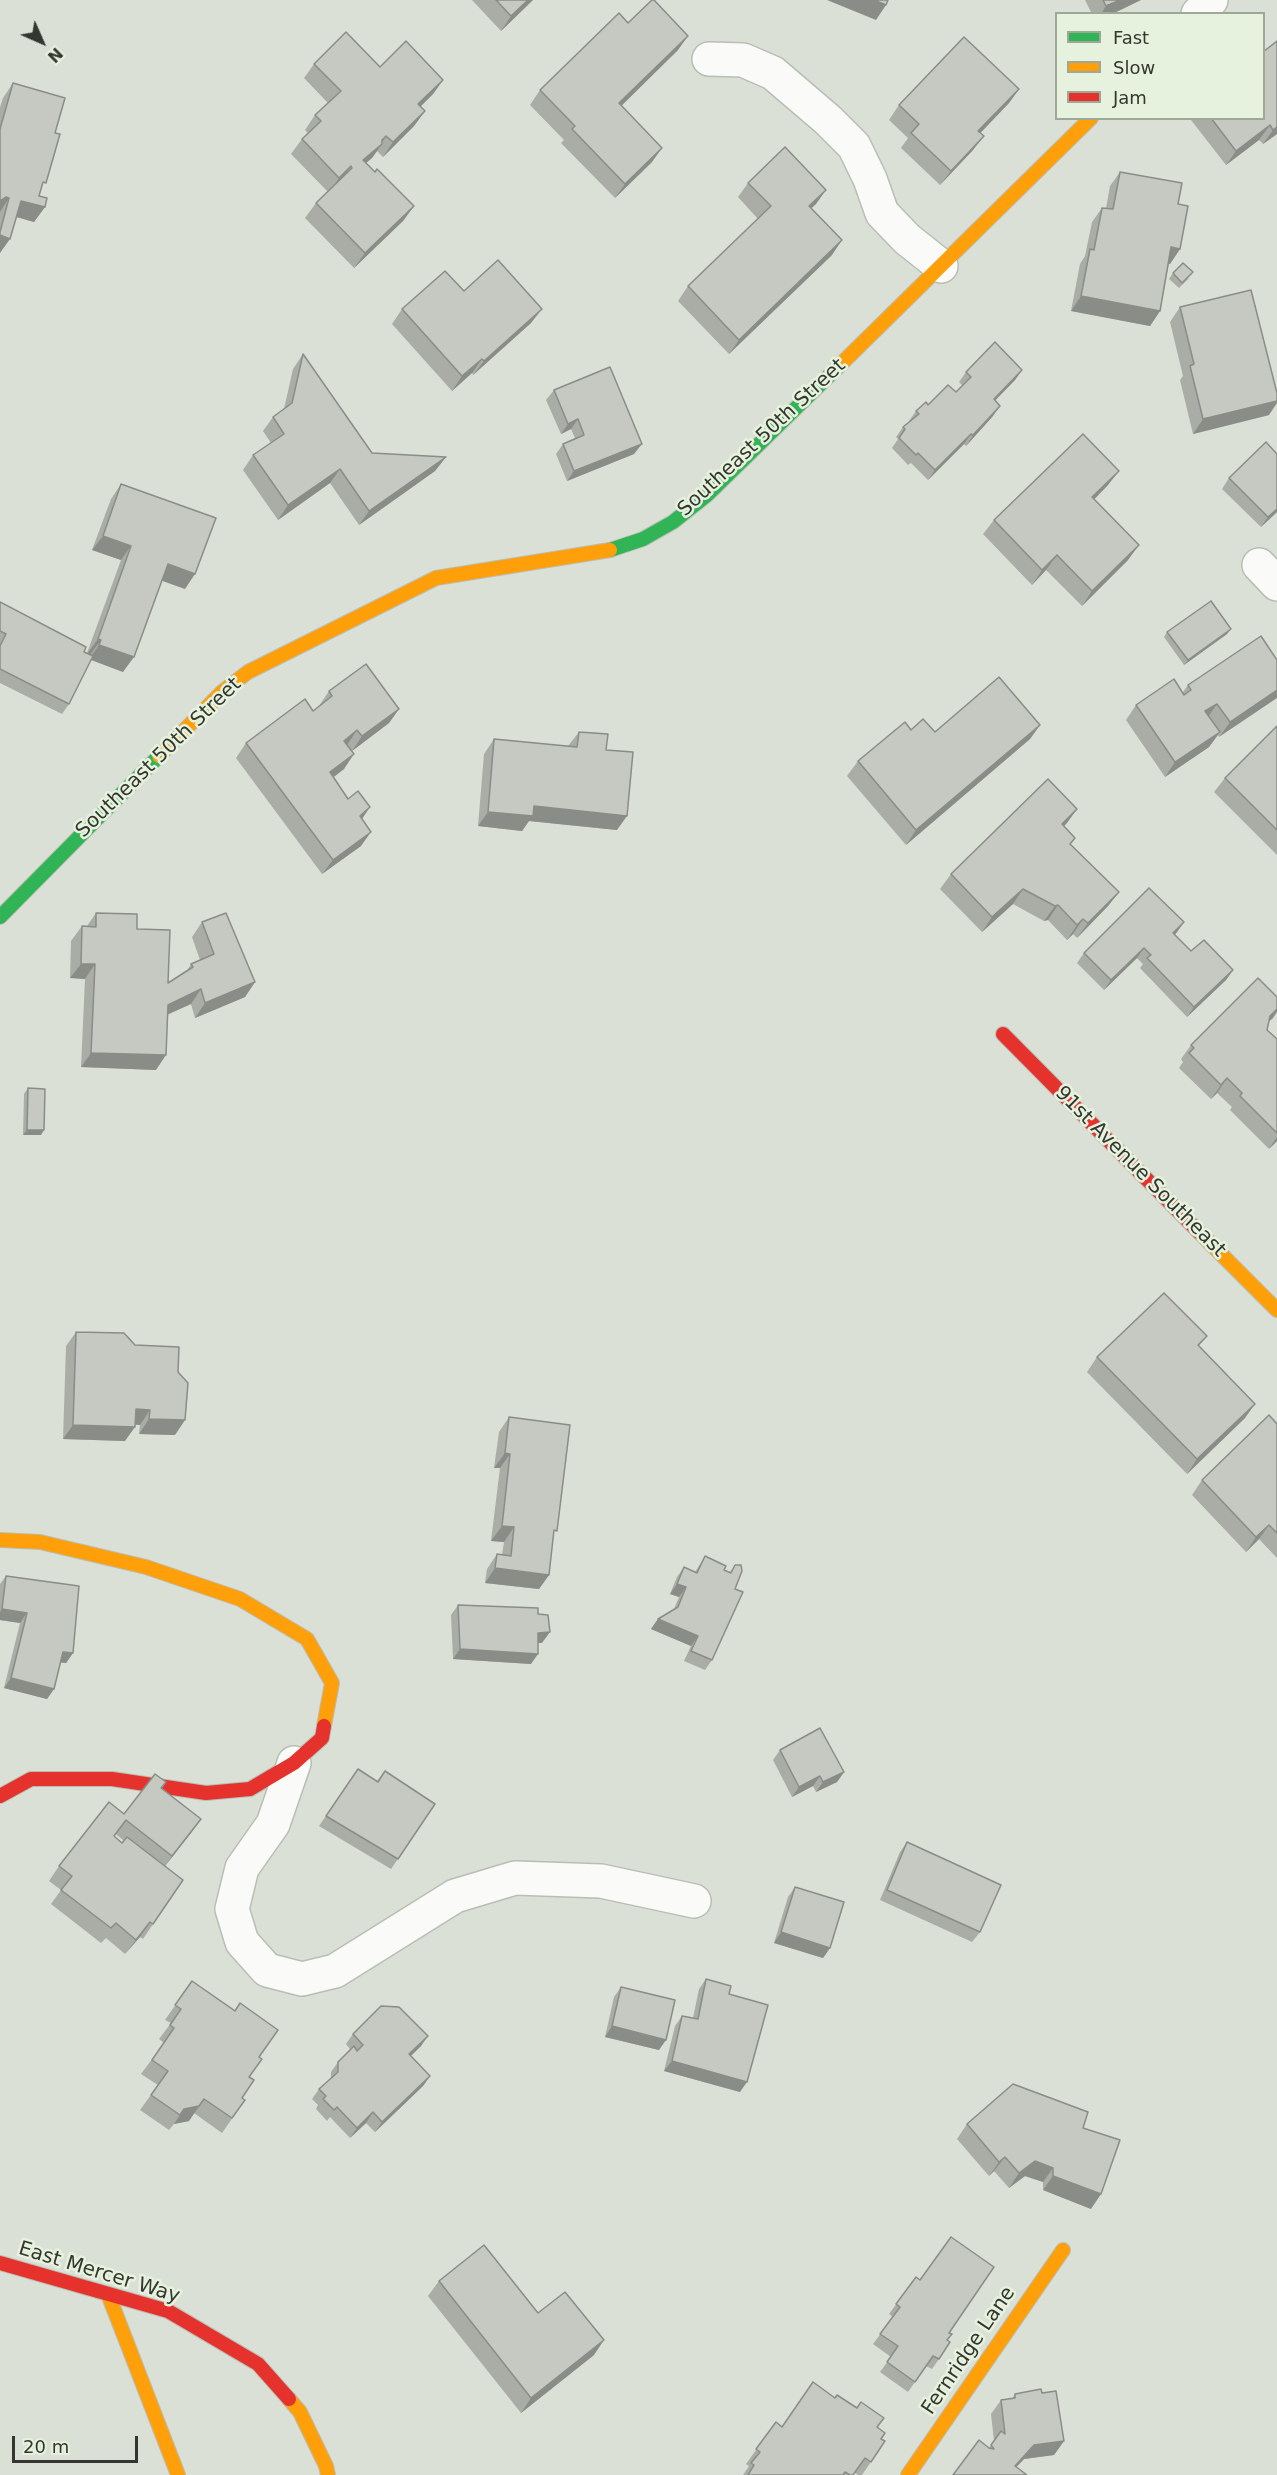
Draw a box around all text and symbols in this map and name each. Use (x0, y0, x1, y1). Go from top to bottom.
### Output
north arrow (12, 12, 72, 72)
legend (1055, 12, 1265, 120)
text: Fast (1113, 27, 1149, 48)
text: N (44, 44, 67, 67)
text: Slow (1113, 57, 1155, 78)
text: Jam (1113, 87, 1147, 108)
street label: Southeast 50th Street (673, 354, 851, 522)
street label: Southeast 50th Street (71, 673, 247, 843)
street label: 91st Avenue Southeast (1050, 1082, 1230, 1262)
street label: East Mercer Way (15, 2237, 183, 2309)
street label: Fernridge Lane (917, 2282, 1021, 2420)
scale bar (15, 2424, 141, 2462)
text: 20 m (23, 2436, 69, 2457)

